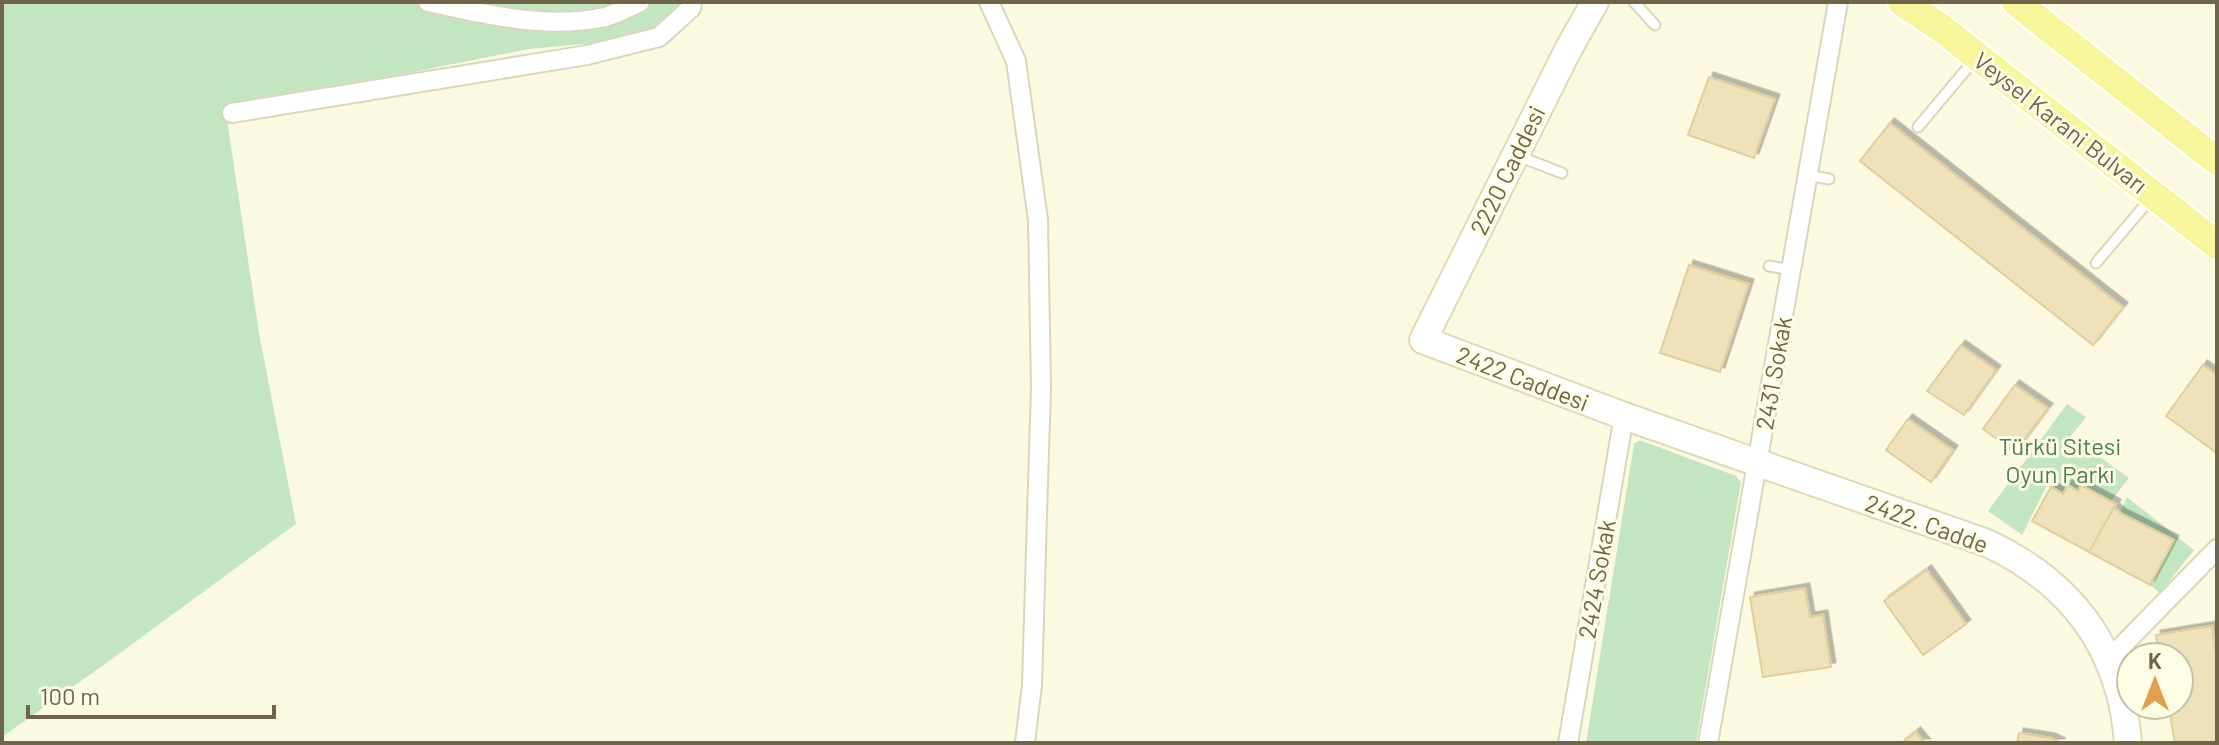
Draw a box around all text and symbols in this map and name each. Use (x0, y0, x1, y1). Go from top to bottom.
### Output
street label: Veysel Karani Bulvarı (1968, 45, 2154, 199)
street label: 2220 Caddesi (1463, 101, 1551, 239)
street label: 2431 Sokak (1749, 314, 1797, 432)
street label: 2422 Caddesi (1453, 339, 1593, 417)
park label: Türkü Sitesi Oyun Parkı (1999, 431, 2121, 488)
street label: 2422. Cadde (1861, 487, 1993, 559)
street label: 2424 Sokak (1571, 517, 1621, 641)
north arrow (2115, 641, 2195, 721)
text: K (2148, 647, 2162, 673)
scale bar (28, 669, 274, 719)
text: 100 m (40, 681, 100, 710)

